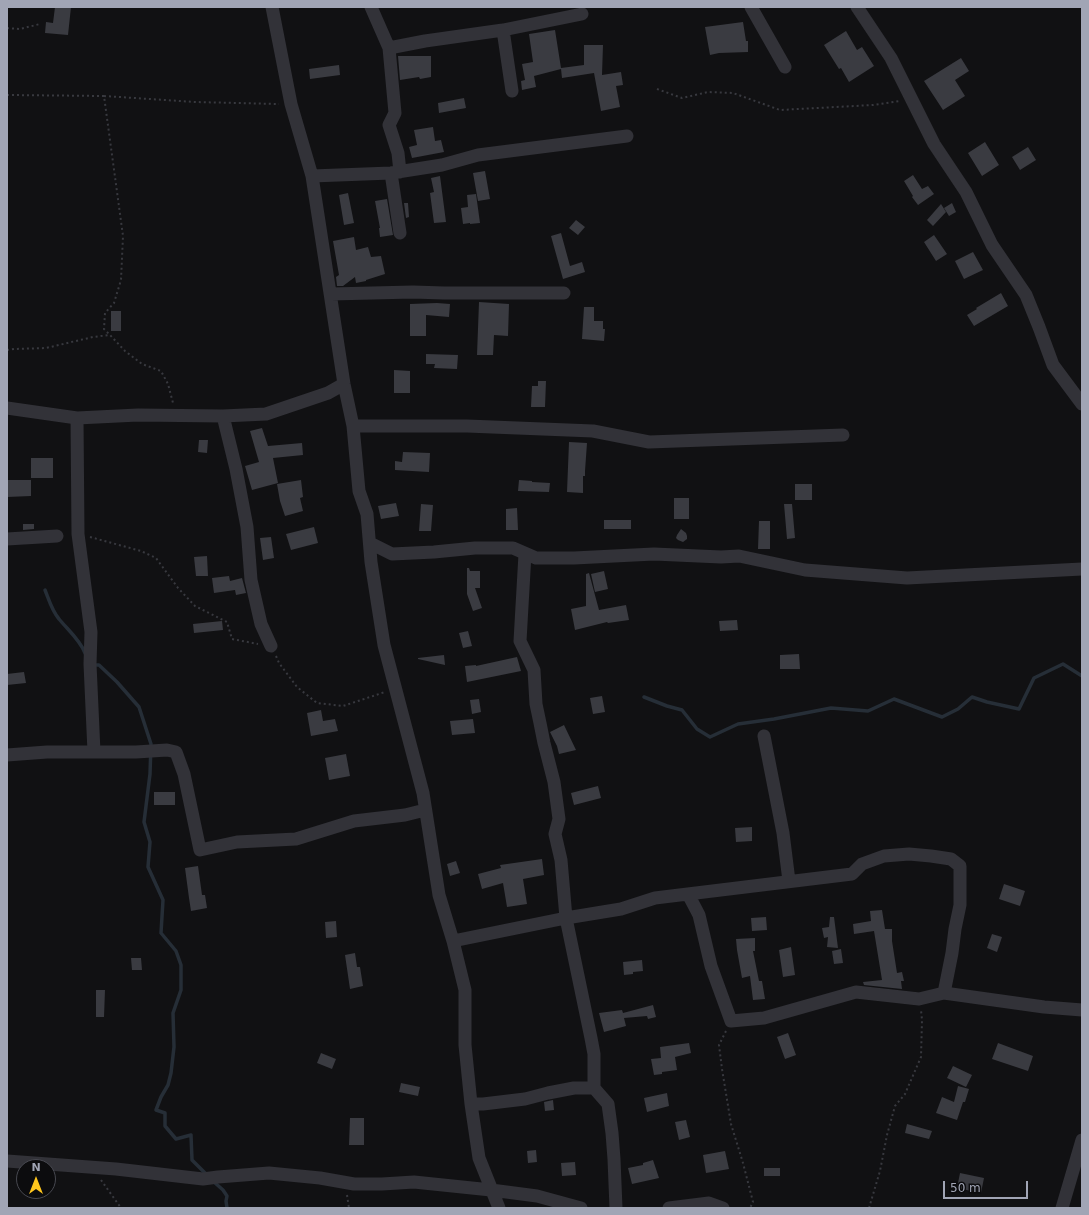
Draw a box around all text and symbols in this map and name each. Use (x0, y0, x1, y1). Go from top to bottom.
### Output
north arrow (16, 1159, 56, 1199)
text: N (31, 1161, 41, 1174)
scale bar (945, 1173, 1030, 1199)
text: 50 m (950, 1181, 981, 1195)

